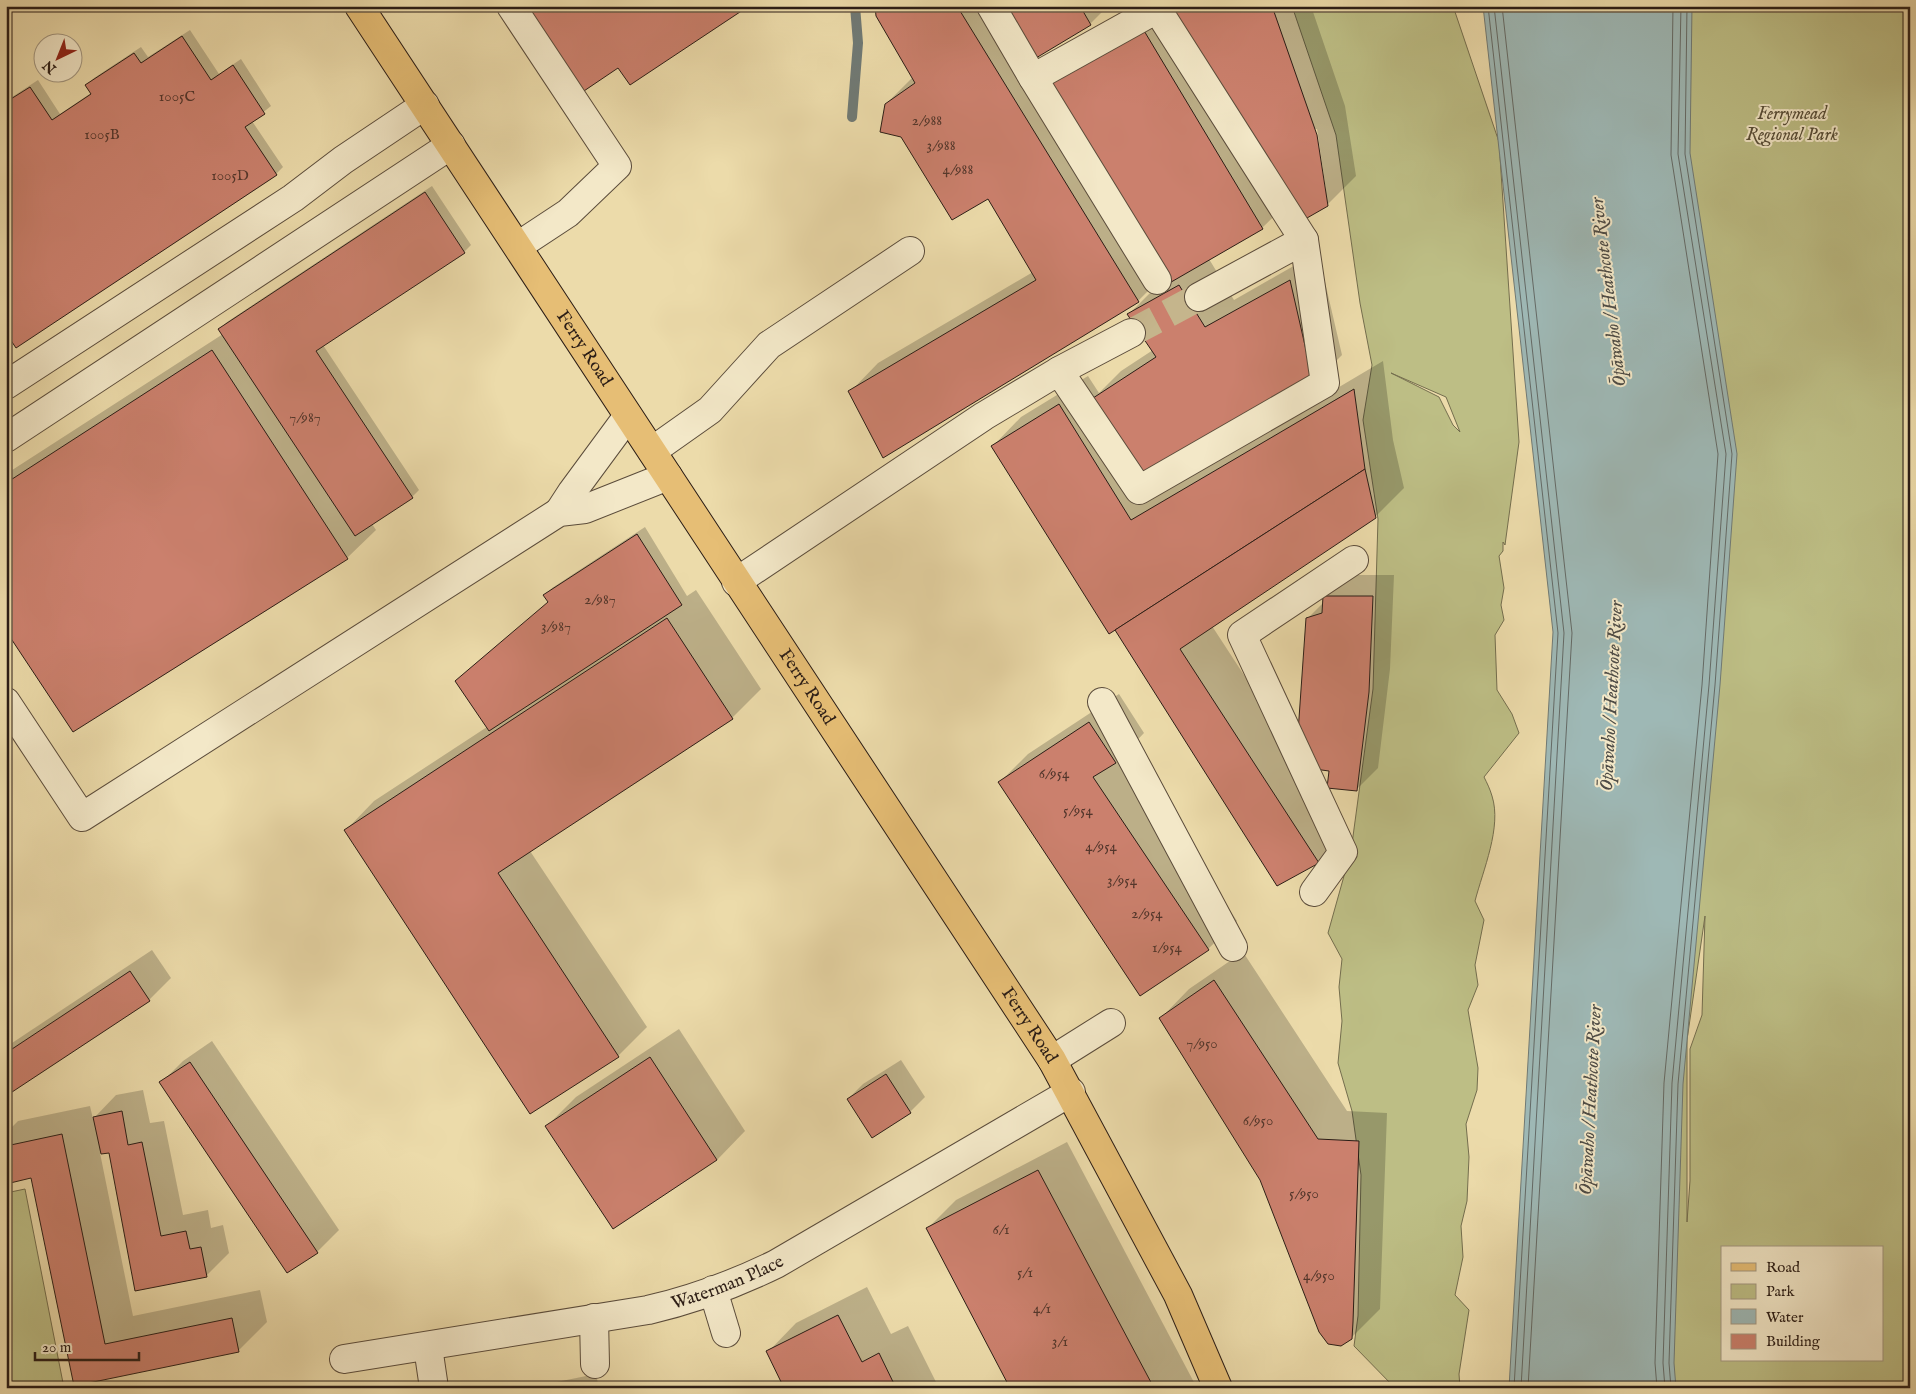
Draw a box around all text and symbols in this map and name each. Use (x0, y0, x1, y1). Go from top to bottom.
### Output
north arrow (32, 32, 82, 82)
text: N (39, 56, 61, 78)
house number: 1005C (159, 87, 195, 106)
park label: Ferrymead Regional Park (1746, 103, 1838, 147)
house number: 2/988 (912, 111, 942, 130)
house number: 1005B (84, 125, 120, 144)
house number: 3/988 (926, 136, 956, 155)
house number: 4/988 (943, 160, 974, 179)
house number: 1005D (211, 166, 249, 185)
water label: Ōpāwaho / Heathcote River (1585, 194, 1633, 388)
street label: Ferry Road (551, 306, 618, 391)
house number: 7/987 (289, 408, 321, 427)
house number: 2/987 (584, 590, 616, 609)
water label: Ōpāwaho / Heathcote River (1595, 599, 1629, 792)
house number: 3/987 (541, 617, 571, 636)
street label: Ferry Road (773, 645, 840, 730)
house number: 6/954 (1039, 764, 1070, 783)
house number: 5/954 (1063, 801, 1094, 820)
house number: 4/954 (1085, 837, 1118, 856)
house number: 3/954 (1107, 871, 1138, 890)
house number: 2/954 (1131, 904, 1163, 923)
house number: 1/954 (1152, 938, 1183, 957)
street label: Ferry Road (996, 983, 1063, 1068)
water label: Ōpāwaho / Heathcote River (1574, 1003, 1608, 1196)
house number: 7/950 (1186, 1034, 1218, 1053)
house number: 6/950 (1243, 1111, 1273, 1130)
house number: 5/950 (1289, 1184, 1319, 1203)
house number: 6/1 (992, 1220, 1010, 1239)
legend (1721, 1246, 1884, 1362)
street label: Waterman Place (668, 1250, 788, 1315)
text: Road (1766, 1258, 1801, 1277)
house number: 5/1 (1017, 1263, 1033, 1282)
house number: 4/950 (1303, 1266, 1335, 1285)
text: Park (1766, 1282, 1796, 1301)
house number: 4/1 (1033, 1299, 1051, 1318)
text: Water (1766, 1308, 1804, 1327)
scale bar (35, 1329, 139, 1361)
house number: 3/1 (1052, 1332, 1068, 1351)
text: Building (1766, 1332, 1821, 1351)
text: 20 m (42, 1338, 72, 1357)

